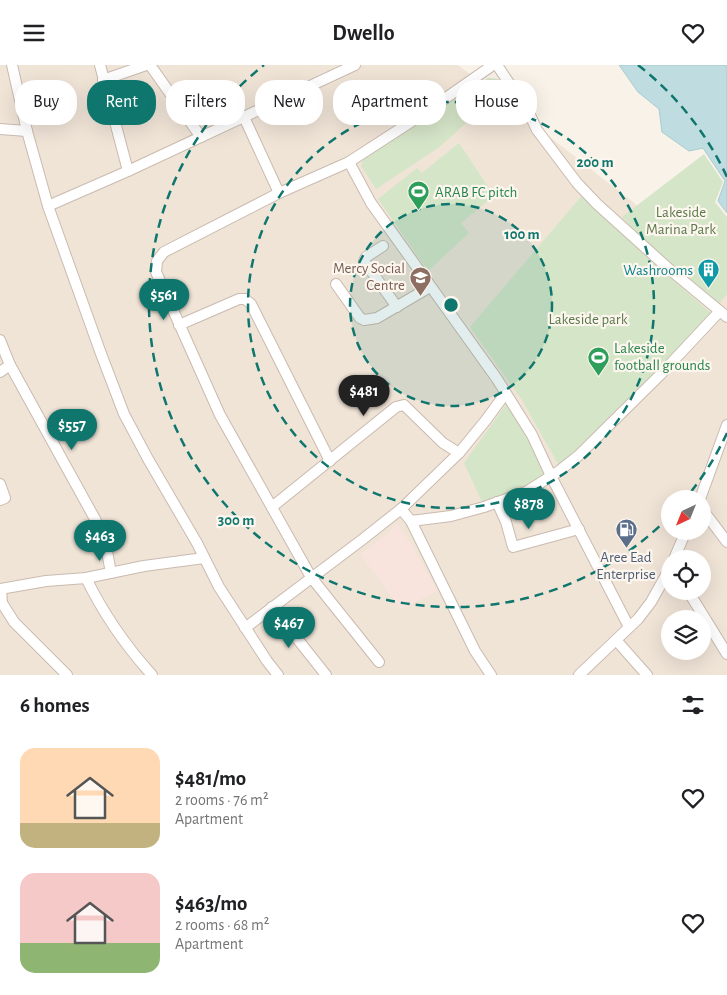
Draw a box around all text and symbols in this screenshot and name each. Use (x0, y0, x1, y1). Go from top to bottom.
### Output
icon: menu (20, 19, 48, 47)
icon: heart (679, 19, 707, 47)
text: Dwello (332, 22, 395, 44)
chip: Buy (15, 80, 77, 125)
chip: Rent (87, 80, 156, 125)
chip: Filters (166, 80, 245, 125)
chip: New (255, 80, 323, 125)
chip: Apartment (333, 80, 446, 125)
chip: House (456, 80, 537, 125)
text: 200 m (576, 155, 614, 170)
sports icon: ARAB FC pitch (407, 180, 431, 211)
place label: ARAB FC pitch (435, 185, 517, 200)
park label: Lakeside Marina Park (646, 205, 716, 237)
text: 100 m (504, 227, 540, 242)
building icon: Washrooms (697, 258, 721, 289)
place label: Mercy Social Centre (333, 261, 405, 293)
place label: Washrooms (623, 263, 693, 278)
school or university icon: Mercy Social Centre (409, 265, 433, 296)
pin: $561 (134, 279, 194, 321)
text: $561 (150, 287, 178, 303)
centre of rings (442, 296, 460, 314)
park label: Lakeside park (548, 312, 628, 327)
place label: Lakeside football grounds (614, 341, 710, 373)
sports icon: Lakeside football grounds (586, 345, 610, 376)
pin: $481 (334, 375, 394, 417)
text: $481 (350, 383, 378, 399)
pin: $557 (42, 409, 102, 451)
text: $557 (58, 417, 86, 433)
pin: $878 (499, 487, 559, 530)
north arrow (661, 490, 711, 540)
map controls (661, 490, 711, 660)
text: $878 (514, 496, 544, 512)
text: 300 m (218, 513, 254, 528)
fuel station icon: Aree Ead Enterprise (614, 517, 638, 548)
pin: $463 (70, 519, 130, 562)
text: $463 (85, 528, 115, 544)
place label: Aree Ead Enterprise (596, 550, 656, 582)
button: locate (661, 550, 711, 600)
pin: $467 (259, 607, 319, 649)
button: layers (661, 610, 711, 660)
text: $467 (274, 615, 304, 631)
icon: filters (679, 691, 707, 719)
text: 6 homes (20, 695, 90, 716)
icon: home (60, 768, 120, 828)
text: $481/mo (175, 768, 246, 789)
icon: heart (679, 784, 707, 812)
text: 2 rooms · 76 m² (175, 792, 269, 808)
text: Apartment (175, 811, 243, 827)
icon: home (60, 893, 120, 953)
text: $463/mo (175, 893, 248, 914)
icon: heart (679, 909, 707, 937)
text: 2 rooms · 68 m² (175, 917, 269, 933)
text: Apartment (175, 936, 243, 952)

